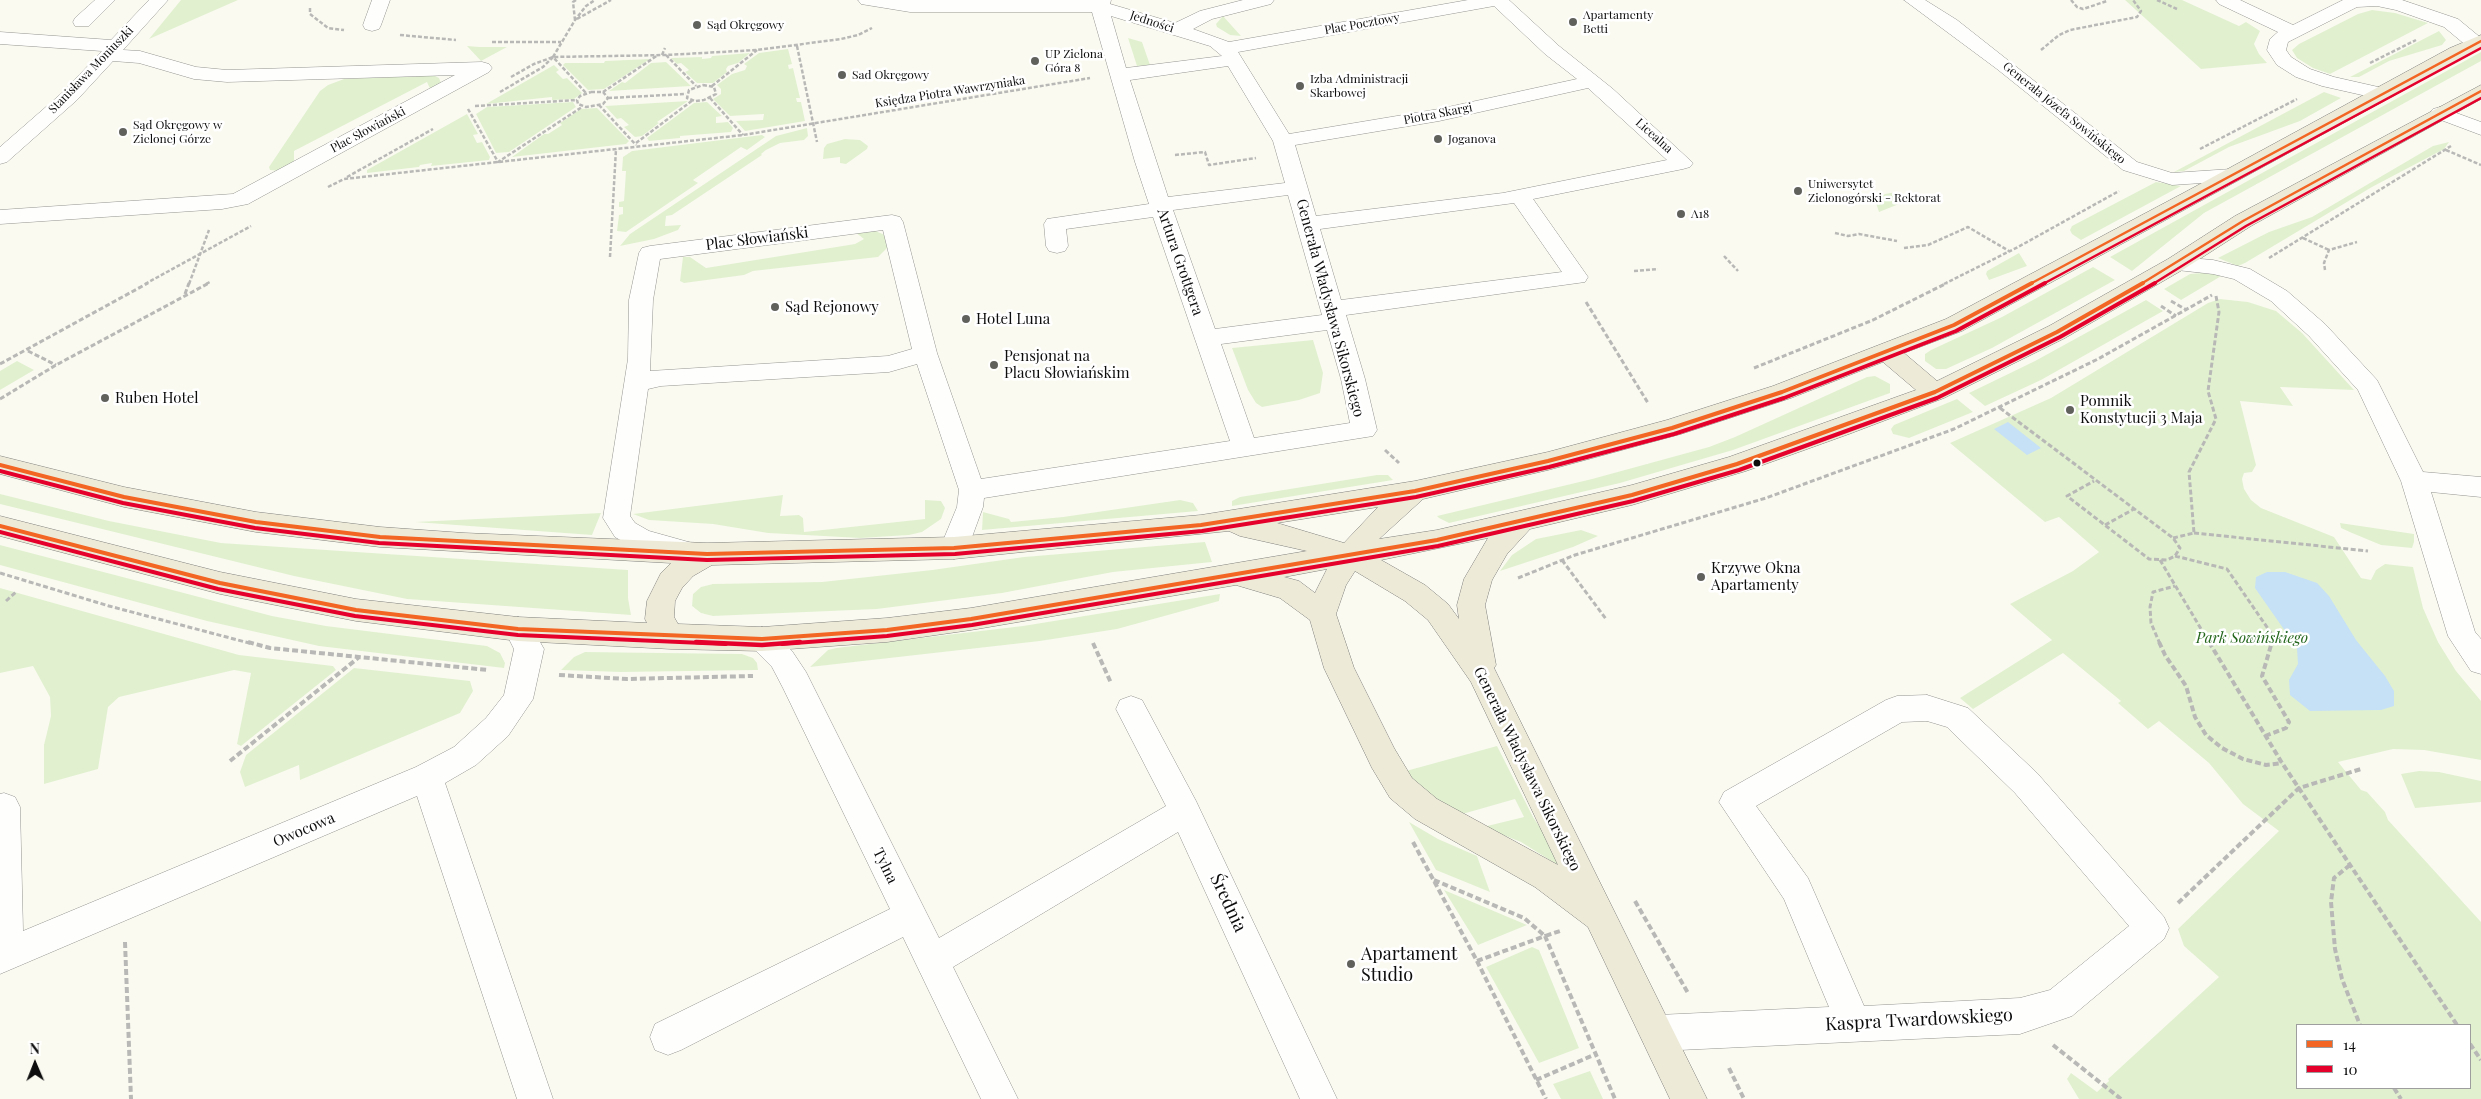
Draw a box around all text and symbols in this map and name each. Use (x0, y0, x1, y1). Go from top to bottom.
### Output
street label: Jedności (1128, 8, 1176, 36)
place label: Apartamenty Betti (1583, 8, 1653, 36)
street label: Plac Pocztowy (1323, 10, 1401, 38)
marker: Apartamenty Betti (1567, 16, 1579, 28)
place label: Sąd Okręgowy (707, 18, 784, 32)
marker: Sąd Okręgowy (691, 19, 703, 31)
street label: Stanisława Moniuszki (46, 23, 136, 117)
place label: UP Zielona Góra 8 (1045, 47, 1103, 75)
marker: UP Zielona Góra 8 (1029, 55, 1041, 67)
street label: Generała Józefa Sowińskiego (2000, 59, 2128, 167)
place label: Sad Okręgowy (852, 68, 929, 82)
marker: Sad Okręgowy (836, 69, 848, 81)
place label: Izba Administracji Skarbowej (1310, 72, 1408, 100)
street label: Księdza Piotra Wawrzyniaka (874, 73, 1026, 111)
marker: Izba Administracji Skarbowej (1294, 80, 1306, 92)
street label: Piotra Skargi (1402, 100, 1474, 128)
street label: Plac Słowiański (328, 104, 408, 156)
street label: Licealna (1632, 116, 1676, 156)
place label: Sąd Okręgowy w Zielonej Górze (133, 118, 222, 146)
marker: Sąd Okręgowy w Zielonej Górze (117, 126, 129, 138)
place label: Joganova (1448, 132, 1496, 146)
marker: Joganova (1432, 133, 1444, 145)
place label: Uniwersytet Zielonogórski - Rektorat (1808, 177, 1941, 205)
marker: Uniwersytet Zielonogórski - Rektorat (1792, 185, 1804, 197)
street label: Generała Władysława Sikorskiego (1292, 197, 1368, 419)
street label: Artura Grottgera (1153, 206, 1207, 318)
place label: A18 (1691, 207, 1709, 221)
marker: A18 (1675, 208, 1687, 220)
street label: Plac Słowiański (705, 224, 809, 254)
place label: Sąd Rejonowy (785, 298, 879, 316)
marker: Sąd Rejonowy (769, 301, 781, 313)
place label: Hotel Luna (976, 310, 1050, 328)
marker: Hotel Luna (960, 313, 972, 325)
place label: Pensjonat na Placu Słowiańskim (1004, 347, 1130, 382)
marker: Pensjonat na Placu Słowiańskim (988, 359, 1000, 371)
place label: Ruben Hotel (115, 389, 199, 407)
marker: Ruben Hotel (99, 392, 111, 404)
place label: Pomnik Konstytucji 3 Maja (2080, 392, 2202, 427)
marker: Pomnik Konstytucji 3 Maja (2064, 404, 2076, 416)
unlabelled marker (1752, 458, 1762, 468)
place label: Krzywe Okna Apartamenty (1711, 559, 1801, 594)
marker: Krzywe Okna Apartamenty (1695, 571, 1707, 583)
park label: Park Sowińskiego (2196, 629, 2308, 647)
street label: Generała Władysława Sikorskiego (1470, 664, 1584, 874)
street label: Owocowa (271, 809, 337, 851)
street label: Tylna (869, 845, 901, 887)
street label: Średnia (1205, 870, 1251, 936)
place label: Apartament Studio (1361, 943, 1457, 986)
marker: Apartament Studio (1345, 958, 1357, 970)
street label: Kaspra Twardowskiego (1825, 1004, 2013, 1036)
legend (2296, 1024, 2471, 1089)
text: 14 (2343, 1034, 2356, 1054)
north arrow (10, 1039, 60, 1089)
text: N (30, 1039, 40, 1058)
text: 10 (2343, 1059, 2358, 1079)

